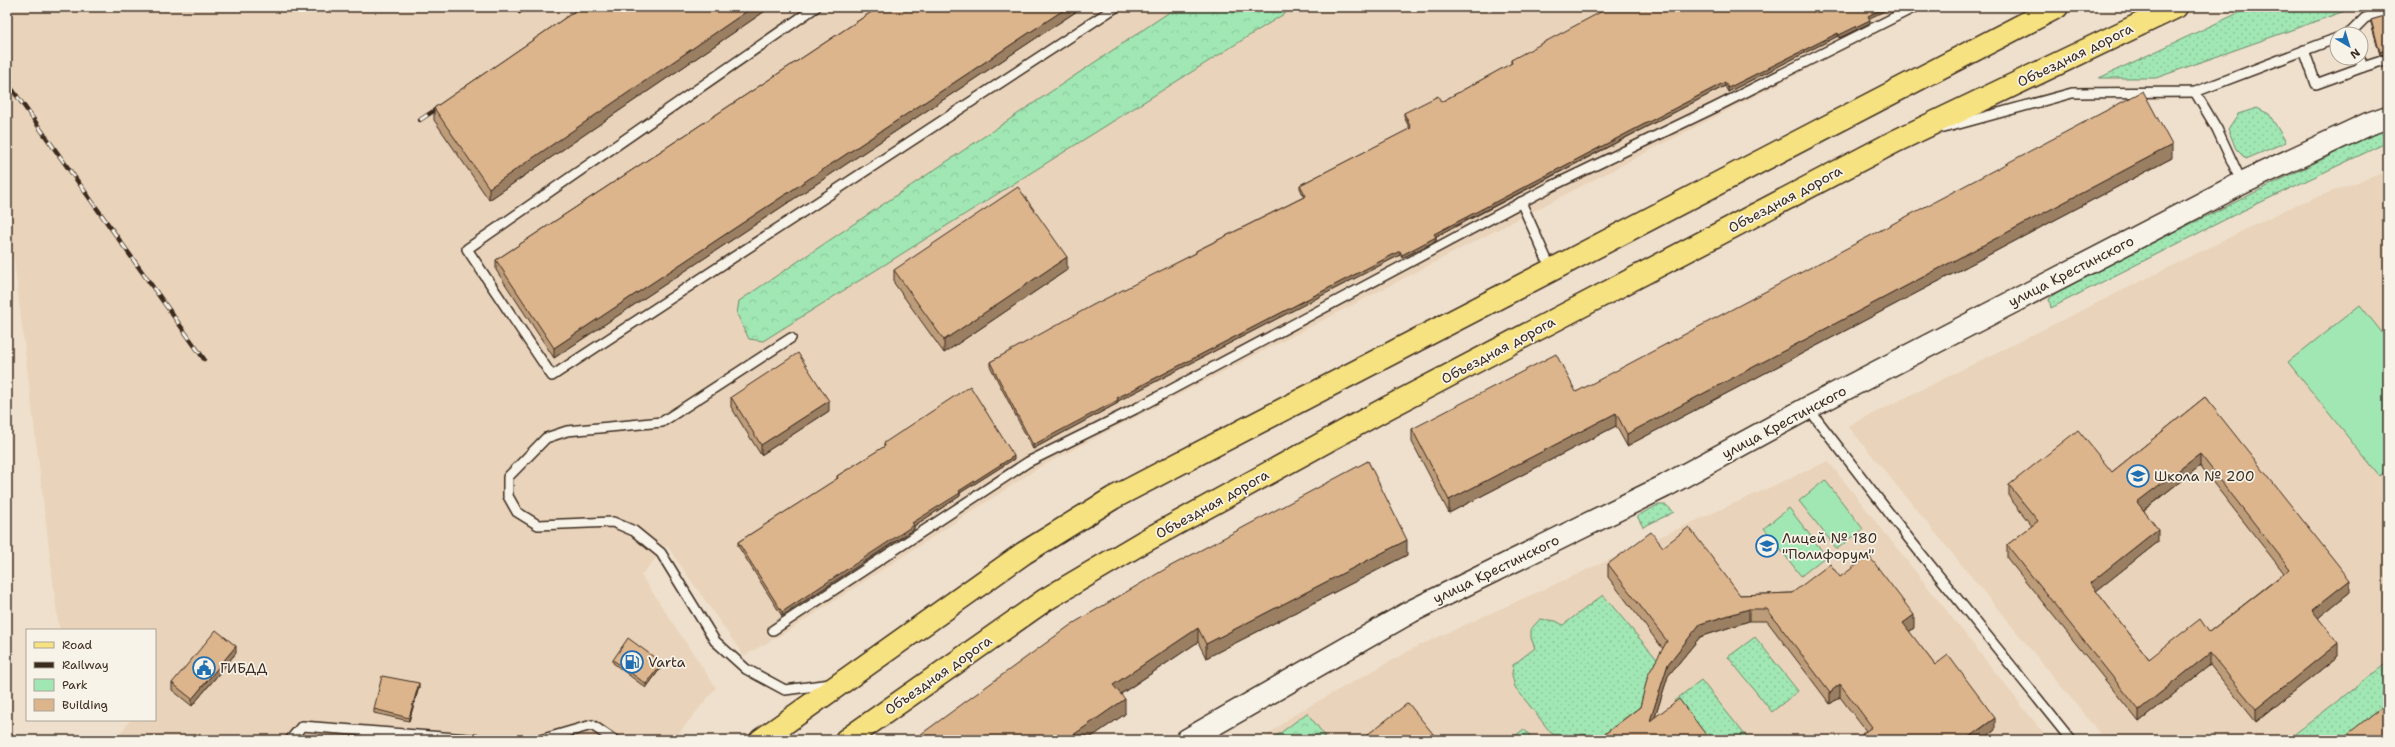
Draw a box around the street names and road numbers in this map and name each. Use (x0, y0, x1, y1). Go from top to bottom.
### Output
street label: Объездная дорога (2014, 19, 2136, 91)
street label: Объездная дорога (1725, 161, 1845, 237)
street label: улица Крестинского (2005, 232, 2137, 310)
street label: Объездная дорога (1438, 312, 1558, 388)
street label: улица Крестинского (1719, 382, 1849, 462)
street label: Объездная дорога (1152, 465, 1272, 543)
street label: улица Крестинского (1430, 531, 1562, 607)
street label: Объездная дорога (881, 631, 995, 719)

